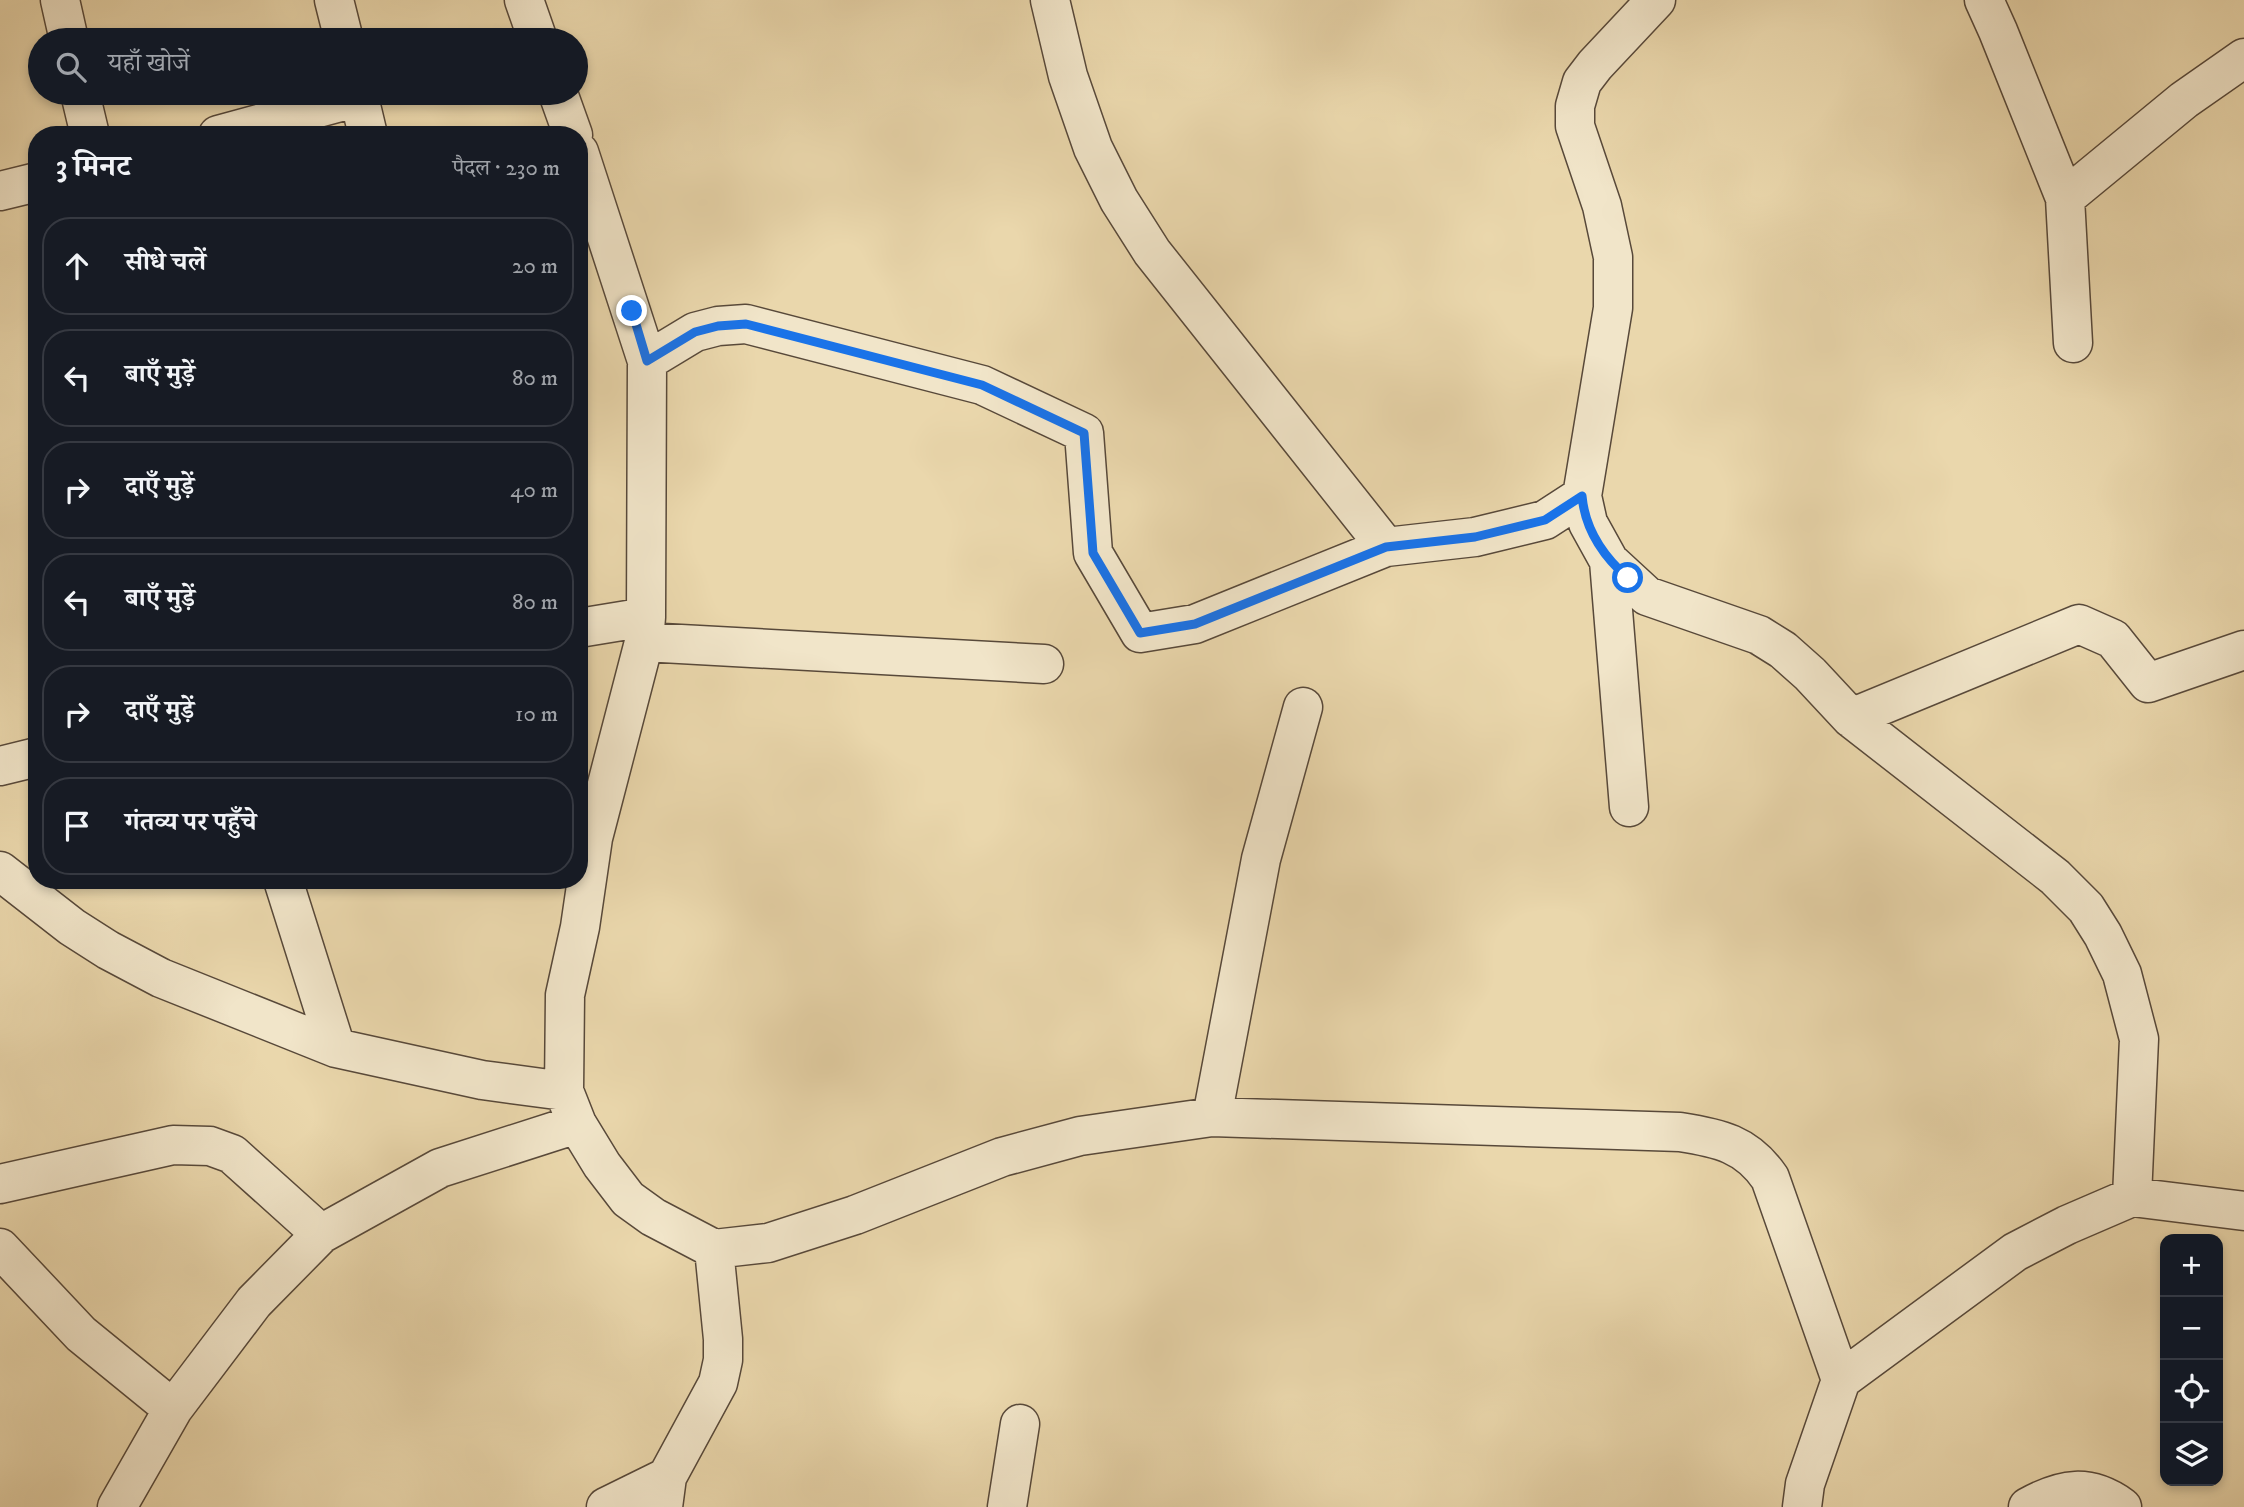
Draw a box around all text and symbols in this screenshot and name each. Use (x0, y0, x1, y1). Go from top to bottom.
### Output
search box (28, 28, 588, 105)
text: यहाँ खोजें (108, 47, 190, 80)
icon: search (52, 48, 90, 86)
text: 3 मिनट (56, 149, 130, 186)
text: पैदल · 230 m (453, 154, 560, 183)
text: सीधे चलें (125, 246, 206, 279)
icon: ahead (58, 247, 96, 285)
text: 20 m (512, 252, 558, 281)
route end (616, 295, 647, 326)
text: बाएँ मुड़ें (125, 358, 195, 391)
icon: left (58, 359, 96, 397)
text: 80 m (512, 364, 558, 393)
text: दाएँ मुड़ें (125, 470, 194, 503)
icon: right (58, 471, 96, 509)
text: 40 m (510, 476, 558, 505)
route start (1612, 562, 1643, 593)
text: बाएँ मुड़ें (125, 582, 195, 615)
icon: left (58, 583, 96, 621)
text: 80 m (512, 588, 558, 617)
text: दाएँ मुड़ें (125, 694, 194, 727)
icon: right (58, 695, 96, 733)
text: 10 m (515, 700, 558, 729)
text: गंतव्य पर पहुँचे (125, 806, 256, 839)
icon: arrive (58, 807, 96, 845)
map controls (2160, 1234, 2223, 1486)
button: + (2160, 1234, 2223, 1297)
button: − (2160, 1297, 2223, 1360)
button: locate (2160, 1360, 2223, 1423)
button: layers (2160, 1423, 2223, 1486)

